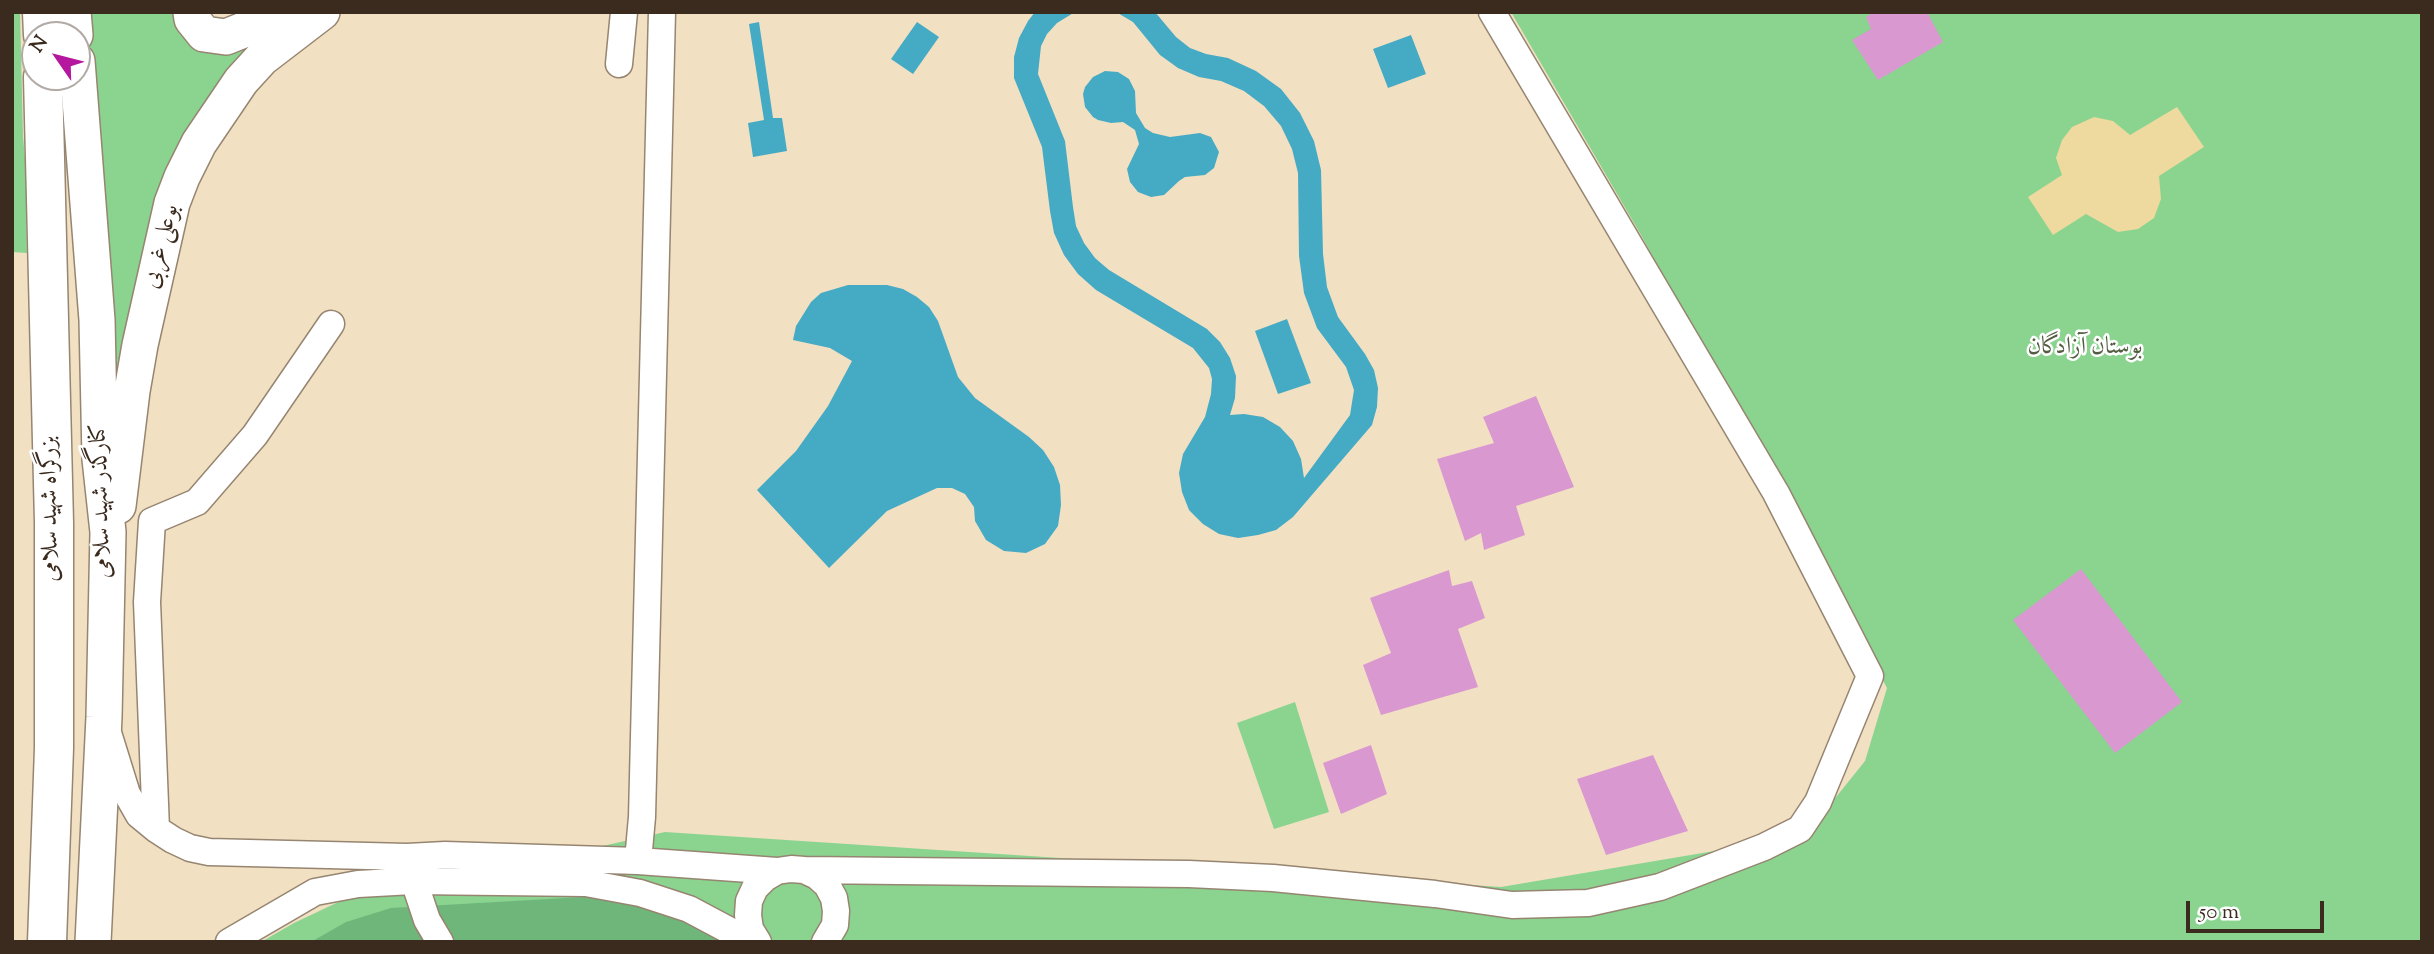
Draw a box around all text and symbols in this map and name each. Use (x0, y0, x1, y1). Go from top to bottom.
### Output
north arrow (21, 21, 91, 91)
text: N (25, 31, 55, 59)
street label: بوعلی غربی (139, 202, 187, 292)
park label: بوستان آزادگان (2027, 335, 2143, 363)
street label: کنارگذر شهید سلامی (86, 423, 120, 579)
street label: بزرگراه شهید سلامی (36, 436, 68, 582)
scale bar (2189, 888, 2327, 932)
text: 50 m (2199, 898, 2239, 928)

